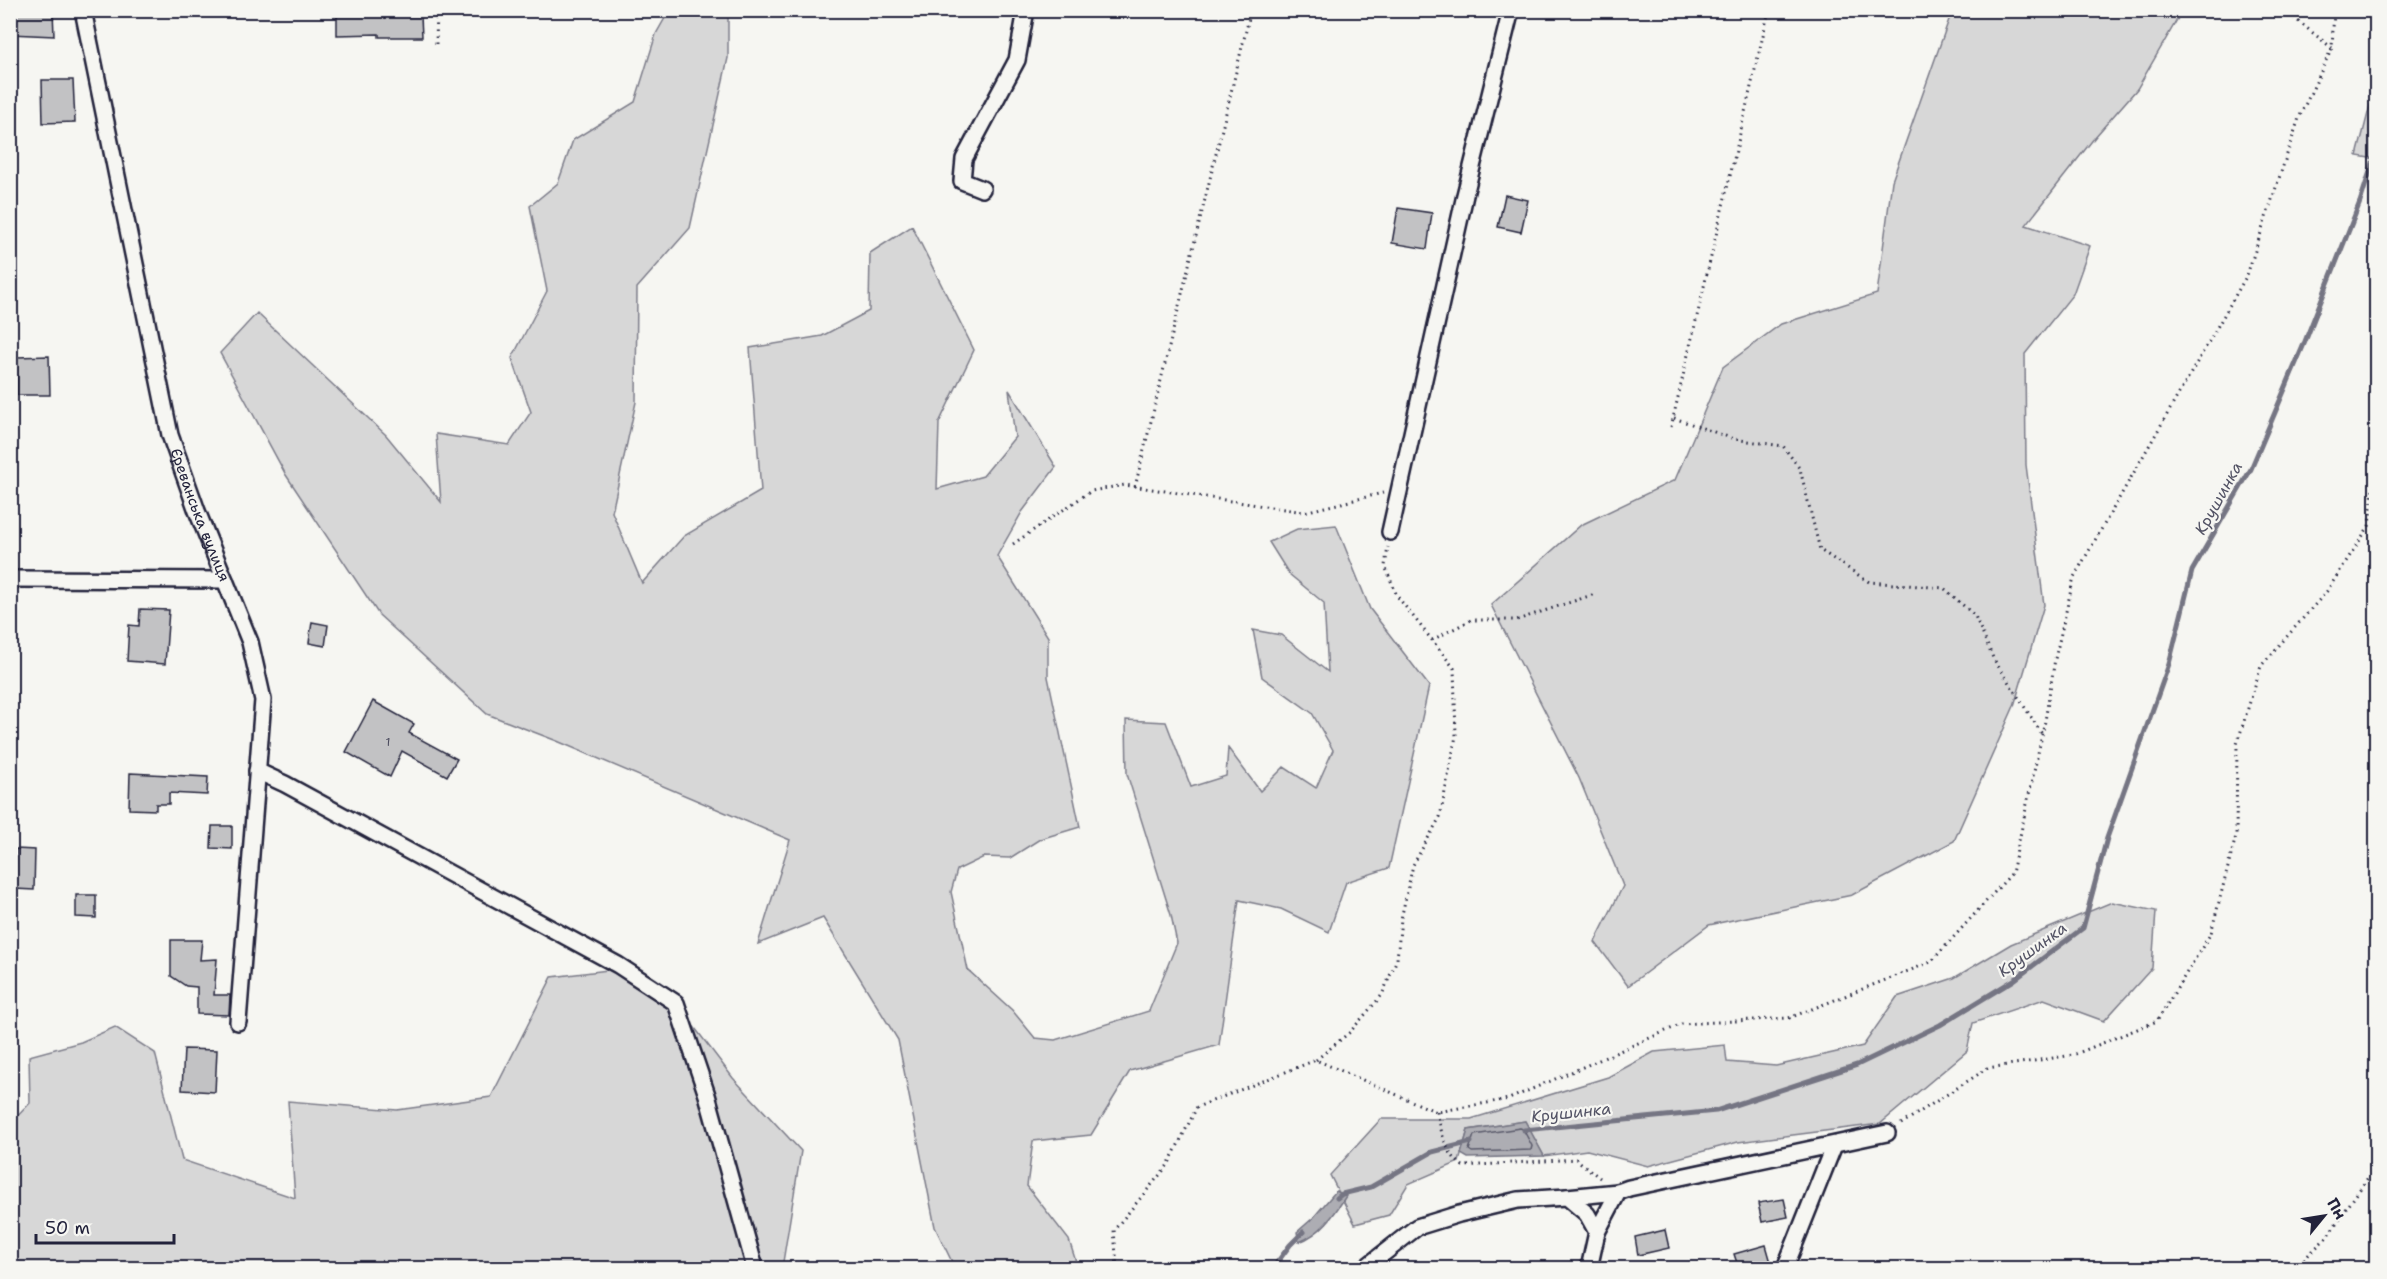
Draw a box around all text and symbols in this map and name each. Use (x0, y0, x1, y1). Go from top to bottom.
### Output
street label: Єреванська вулиця (165, 445, 234, 584)
water label: Крушинка (2190, 458, 2247, 538)
house number: 1 (385, 734, 391, 750)
water label: Крушинка (1994, 917, 2071, 982)
water label: Крушинка (1530, 1098, 1612, 1127)
north arrow (2294, 1186, 2354, 1246)
text: Пн (2322, 1194, 2351, 1223)
scale bar (36, 1207, 174, 1245)
text: 50 m (45, 1216, 90, 1240)

